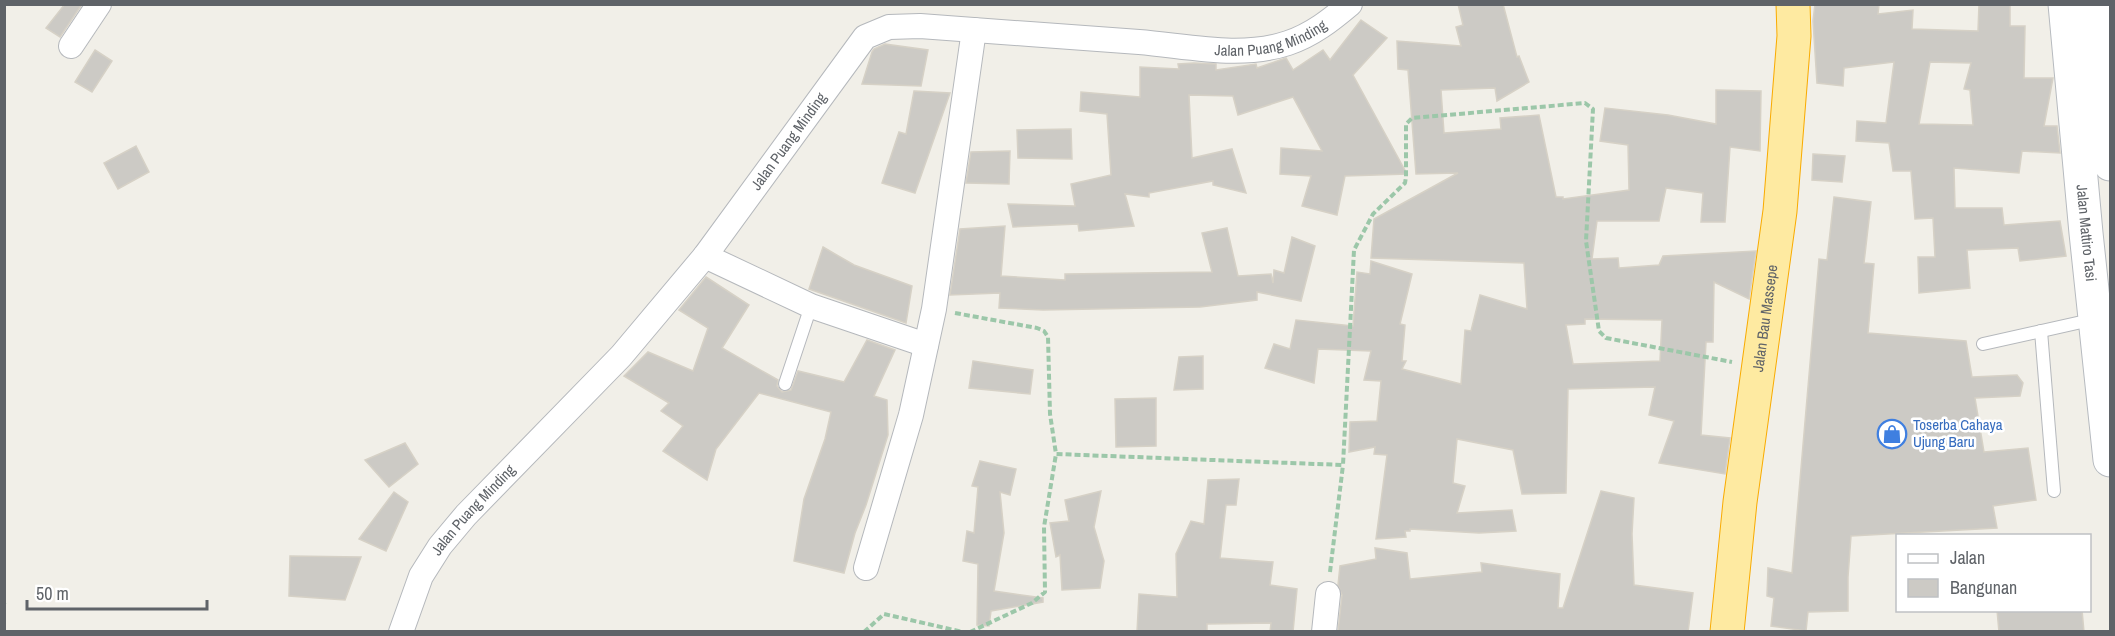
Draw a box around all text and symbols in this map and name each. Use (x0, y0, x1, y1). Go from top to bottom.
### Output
street label: Jalan Puang Minding (1214, 14, 1331, 61)
street label: Jalan Puang Minding (746, 88, 831, 194)
street label: Jalan Mattiro Tasi (2072, 184, 2102, 282)
street label: Jalan Bau Massepe (1747, 263, 1783, 373)
place label: Toserba Cahaya Ujung Baru (1913, 414, 2003, 452)
shop icon: Toserba Cahaya Ujung Baru (1876, 418, 1908, 450)
street label: Jalan Puang Minding (426, 459, 520, 559)
legend (1896, 534, 2091, 612)
text: Jalan (1950, 545, 1985, 570)
scale bar (27, 573, 207, 611)
text: Bangunan (1950, 575, 2017, 600)
text: 50 m (36, 581, 69, 606)

